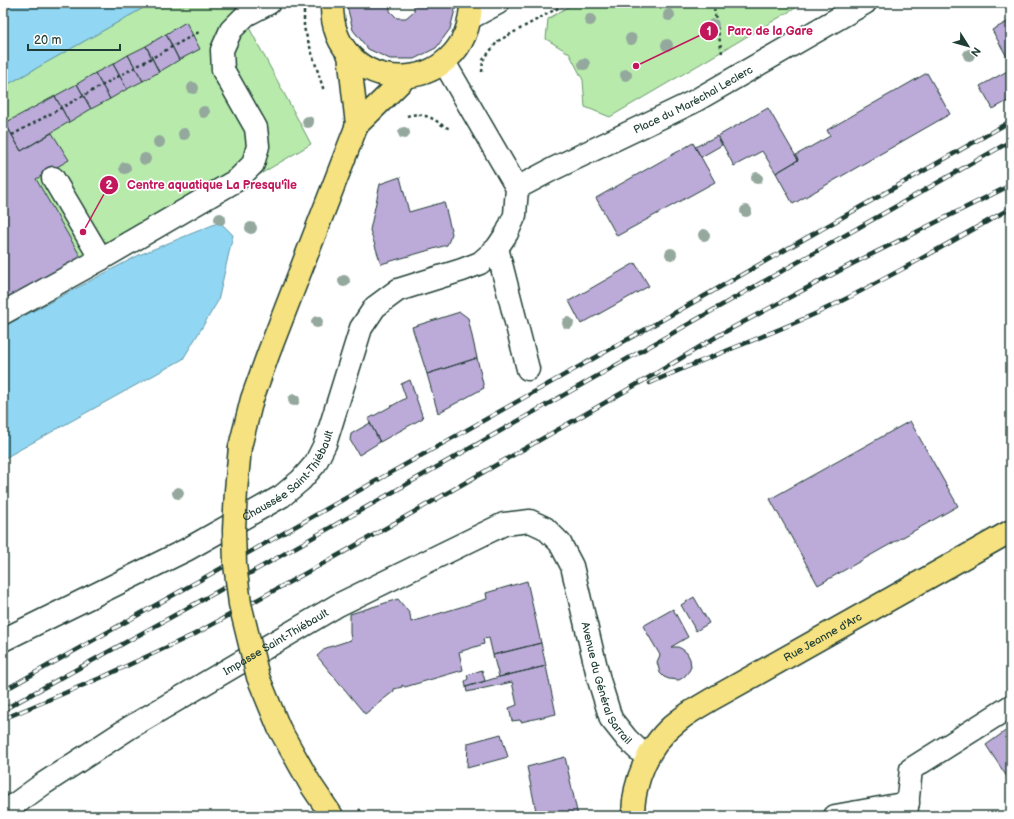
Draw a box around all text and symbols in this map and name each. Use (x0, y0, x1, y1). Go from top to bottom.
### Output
callout: Parc de la Gare (699, 19, 820, 43)
text: 1 (706, 24, 712, 39)
text: Parc de la Gare (727, 24, 813, 39)
scale bar (28, 26, 120, 52)
north arrow (948, 26, 988, 66)
text: 20 m (34, 33, 61, 48)
text: N (968, 45, 983, 59)
street label: Place du Maréchal Leclerc (631, 63, 755, 137)
callout: Centre aquatique La Presqu'île (99, 173, 305, 197)
text: 2 (105, 178, 113, 193)
text: Centre aquatique La Presqu'île (127, 178, 297, 193)
street label: Chaussée Saint-Thiébault (240, 428, 336, 524)
street label: Impasse Saint-Thiébault (221, 606, 331, 678)
street label: Rue Jeanne d'Arc (781, 610, 864, 665)
street label: Avenue du Général Sarrail (579, 621, 634, 747)

